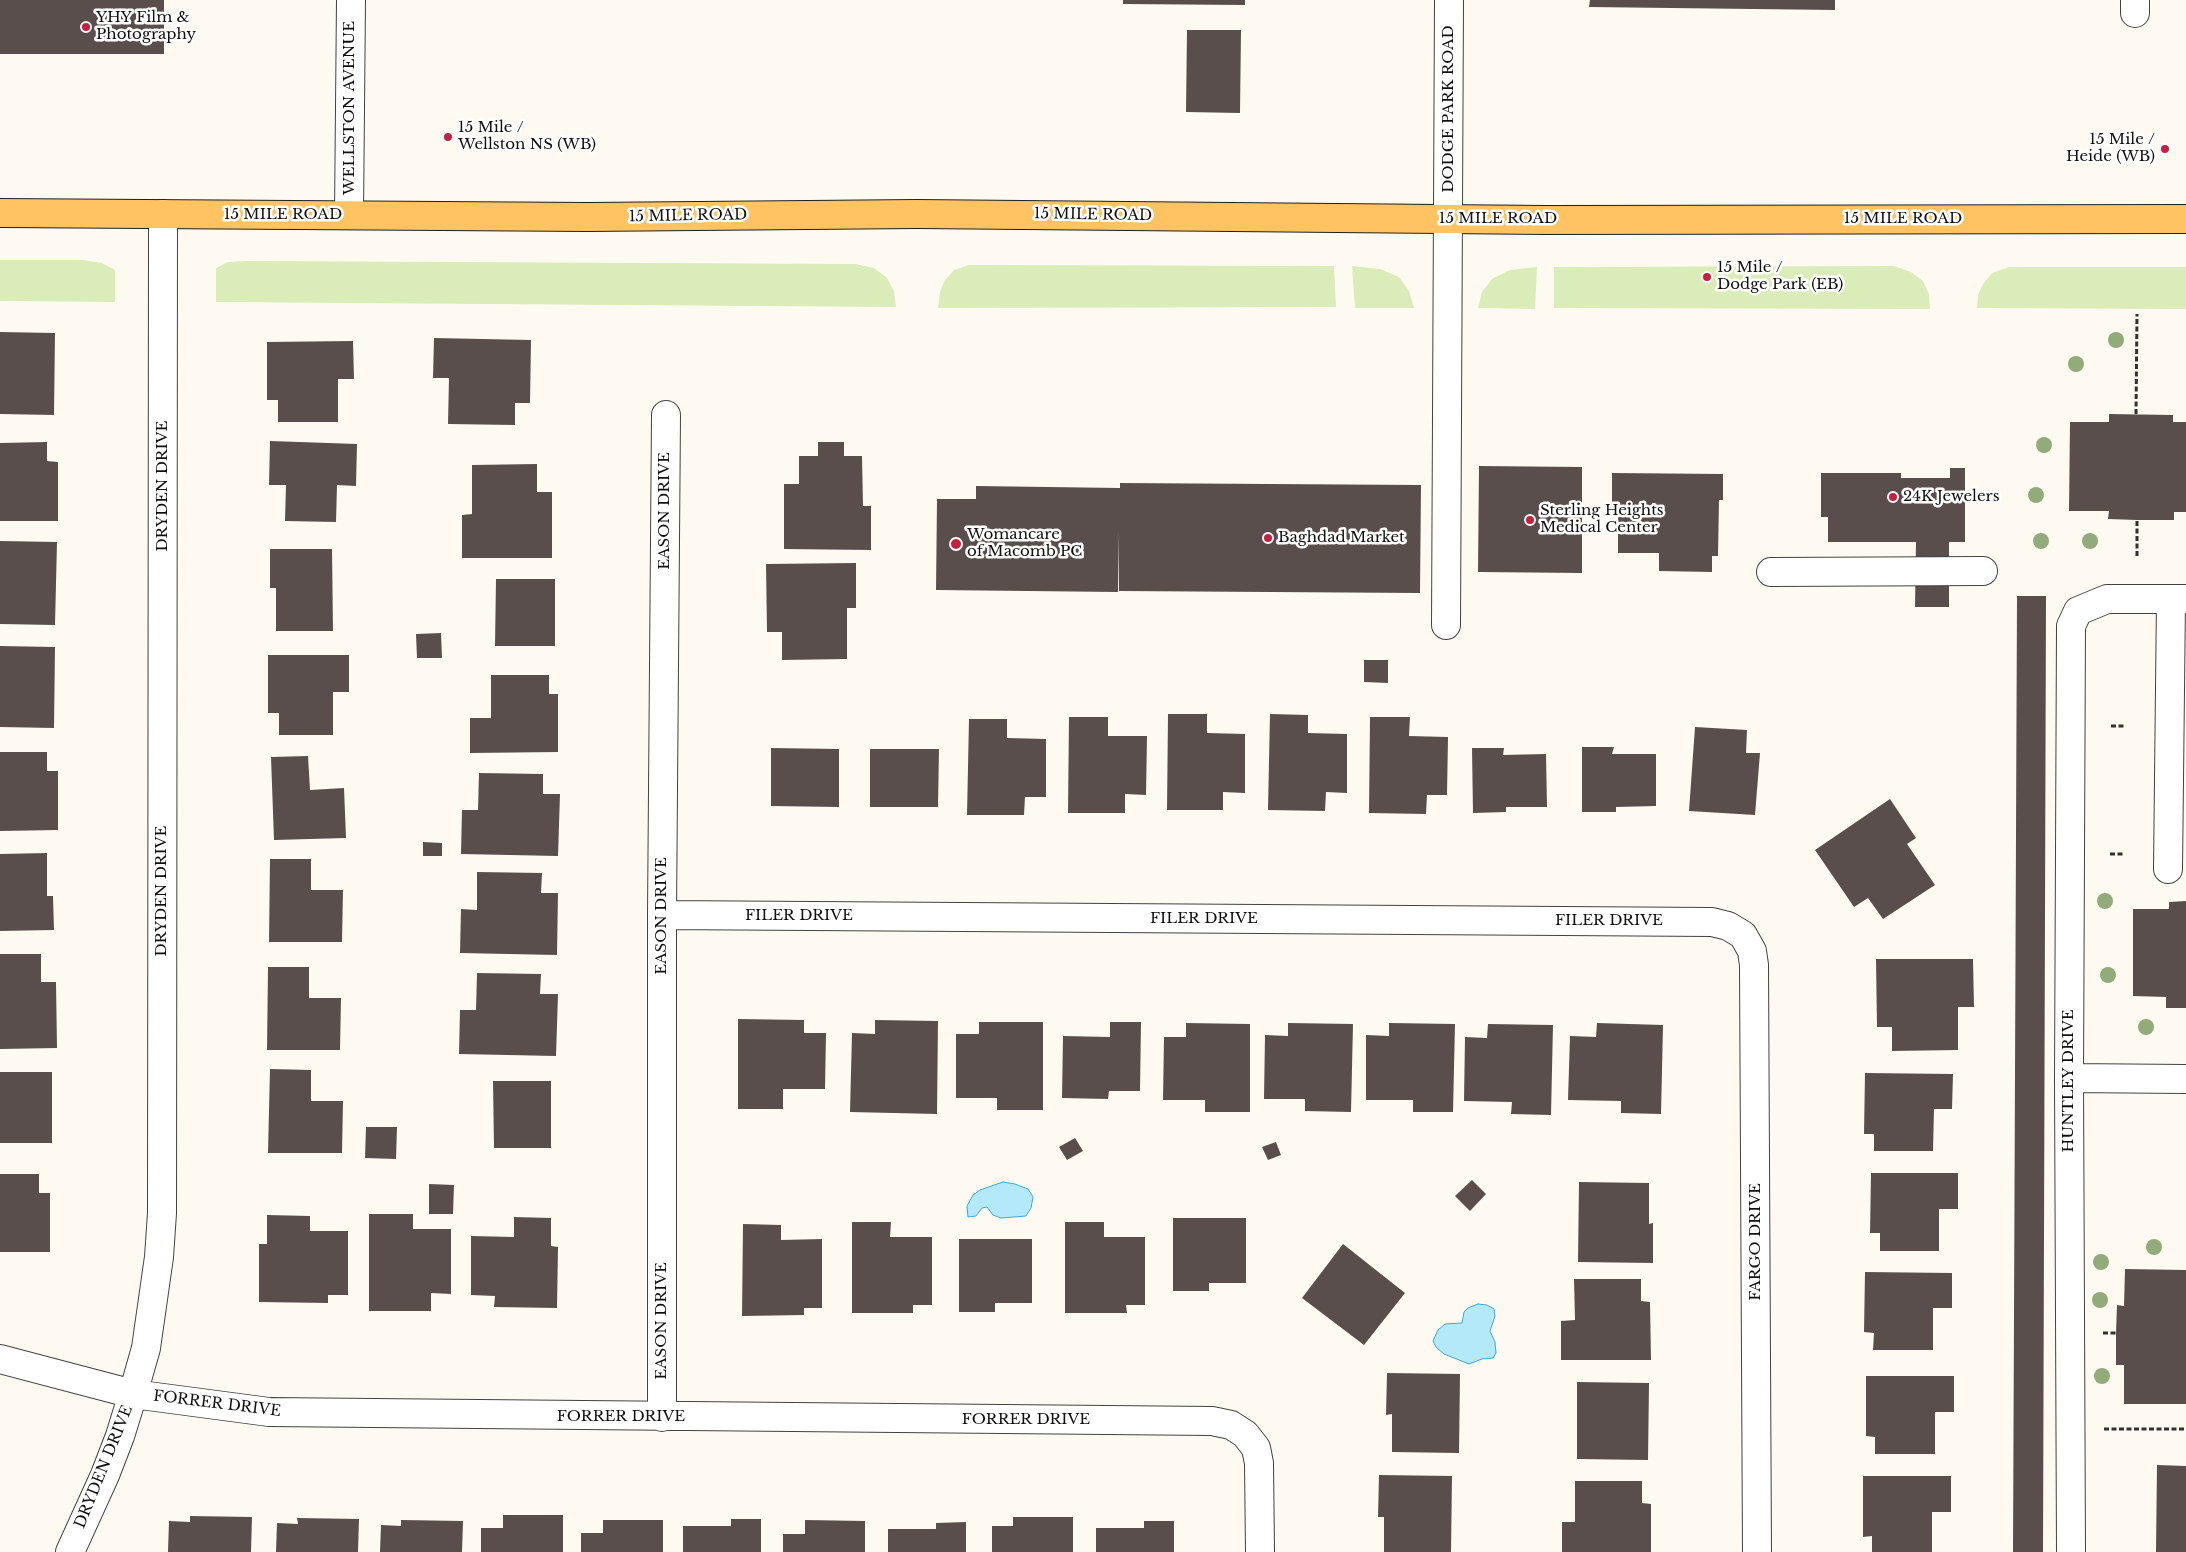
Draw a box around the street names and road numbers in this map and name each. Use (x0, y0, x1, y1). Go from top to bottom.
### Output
street label: WELLSTON AVENUE (341, 21, 359, 195)
street label: DODGE PARK ROAD (1440, 25, 1458, 193)
street label: 15 MILE ROAD (1034, 205, 1152, 225)
street label: 15 MILE ROAD (224, 206, 342, 224)
street label: 15 MILE ROAD (629, 206, 747, 226)
street label: 15 MILE ROAD (1439, 210, 1557, 228)
street label: 15 MILE ROAD (1844, 210, 1962, 228)
street label: DRYDEN DRIVE (154, 421, 172, 551)
street label: EASON DRIVE (656, 452, 674, 570)
street label: DRYDEN DRIVE (153, 826, 171, 956)
street label: EASON DRIVE (653, 857, 671, 975)
street label: FILER DRIVE (745, 907, 853, 925)
street label: FILER DRIVE (1150, 910, 1258, 928)
street label: FILER DRIVE (1555, 912, 1663, 930)
street label: HUNTLEY DRIVE (2060, 1009, 2078, 1153)
street label: FARGO DRIVE (1747, 1183, 1765, 1301)
street label: EASON DRIVE (653, 1262, 671, 1380)
street label: FORRER DRIVE (152, 1387, 282, 1421)
street label: DRYDEN DRIVE (71, 1403, 137, 1531)
street label: FORRER DRIVE (557, 1408, 685, 1426)
street label: FORRER DRIVE (962, 1411, 1090, 1429)

